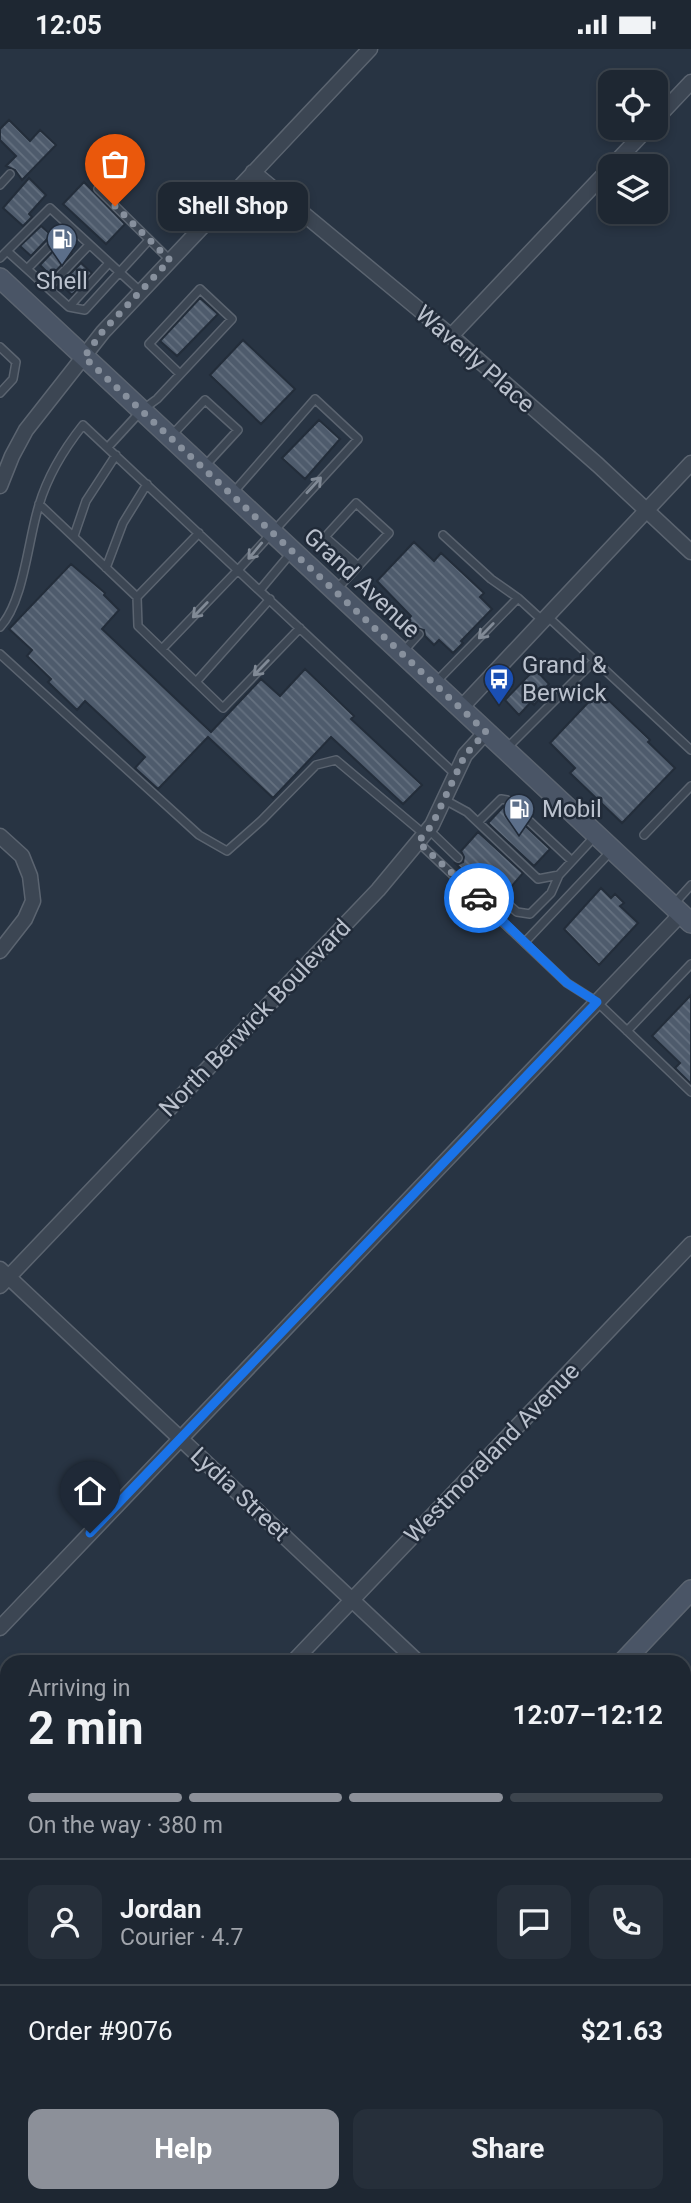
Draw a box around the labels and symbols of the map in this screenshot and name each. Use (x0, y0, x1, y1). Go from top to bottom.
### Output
pin (85, 134, 145, 206)
callout: Shell Shop (157, 181, 308, 231)
fuel station icon: Shell (45, 222, 79, 266)
place label: Shell (36, 267, 88, 295)
street label: Waverly Place (410, 300, 540, 418)
one-way arrow (306, 477, 323, 494)
street label: Grand Avenue (298, 522, 426, 644)
one-way arrow (247, 541, 263, 559)
one-way arrow (192, 601, 209, 618)
one-way arrow (478, 622, 495, 639)
place label: Grand & Berwick (522, 651, 607, 707)
one-way arrow (253, 659, 270, 676)
bus stop icon: Grand & Berwick (482, 662, 516, 706)
fuel station icon: Mobil (502, 792, 536, 836)
place label: Mobil (542, 795, 602, 823)
courier (444, 863, 514, 933)
street label: North Berwick Boulevard (153, 914, 357, 1122)
street label: Westmoreland Avenue (399, 1357, 585, 1549)
street label: Lydia Street (185, 1441, 295, 1547)
pin (60, 1461, 120, 1533)

